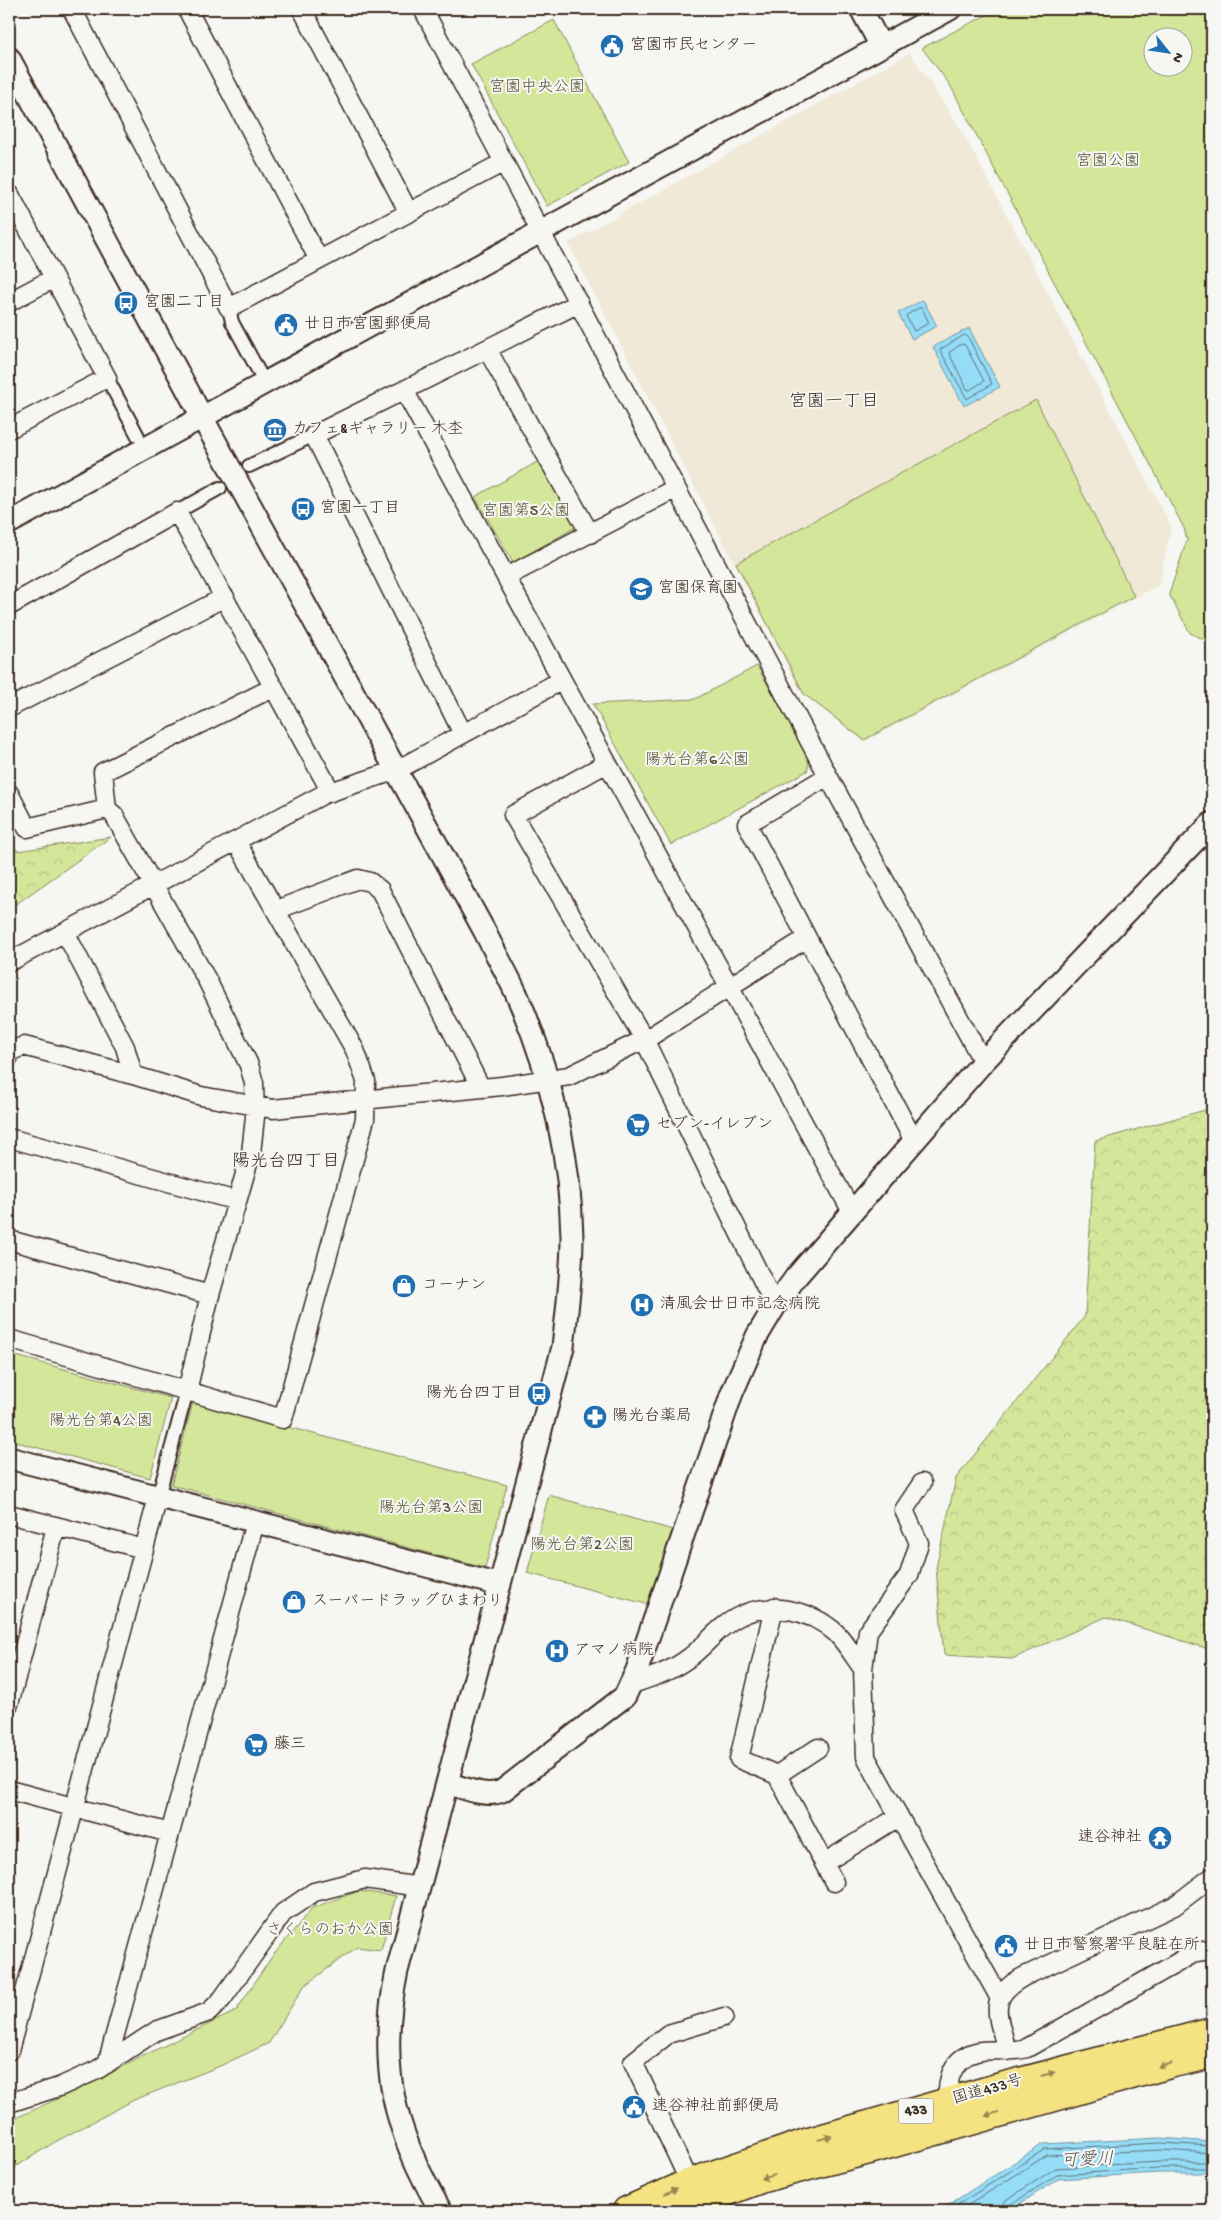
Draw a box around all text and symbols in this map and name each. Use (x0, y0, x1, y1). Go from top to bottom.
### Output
north arrow (1144, 28, 1194, 78)
public building icon: 宮園市民センター (599, 33, 625, 59)
place label: 宮園市民センター (630, 36, 757, 56)
text: N (1167, 49, 1187, 65)
park label: 宮園中央公園 (489, 78, 585, 98)
park label: 宮園公園 (1076, 152, 1140, 172)
bus stop icon: 宮園二丁目 (113, 290, 139, 316)
place label: 宮園二丁目 (144, 293, 224, 313)
public building icon: 廿日市宮園郵便局 (273, 312, 299, 338)
place label: 廿日市宮園郵便局 (304, 315, 432, 335)
district label: 宮園一丁目 (789, 391, 879, 413)
museum icon: カフェ&ギャラリー 木杢 (262, 417, 288, 443)
place label: カフェ&ギャラリー 木杢 (292, 420, 463, 440)
bus stop icon: 宮園一丁目 (290, 496, 316, 522)
place label: 宮園一丁目 (320, 499, 400, 519)
park label: 宮園第5公園 (482, 501, 570, 522)
school or university icon: 宮園保育園 (628, 576, 654, 602)
place label: 宮園保育園 (658, 579, 738, 599)
park label: 陽光台第6公園 (645, 750, 749, 771)
supermarket icon: セブン-イレブン (625, 1112, 651, 1138)
place label: セブン-イレブン (656, 1115, 773, 1135)
district label: 陽光台四丁目 (232, 1151, 340, 1173)
shop icon: コーナン (391, 1273, 417, 1299)
place label: コーナン (422, 1277, 486, 1296)
hospital icon: 清風会廿日市記念病院 (629, 1292, 655, 1318)
place label: 清風会廿日市記念病院 (660, 1294, 820, 1315)
bus stop icon: 陽光台四丁目 (526, 1381, 552, 1407)
place label: 陽光台四丁目 (426, 1383, 522, 1404)
pharmacy icon: 陽光台薬局 (582, 1404, 608, 1430)
place label: 陽光台薬局 (612, 1406, 692, 1427)
park label: 陽光台第4公園 (49, 1411, 153, 1432)
park label: 陽光台第3公園 (379, 1498, 483, 1519)
park label: 陽光台第2公園 (530, 1535, 634, 1556)
shop icon: スーパードラッグひまわり (281, 1589, 307, 1615)
place label: スーパードラッグひまわり (312, 1592, 503, 1612)
hospital icon: アマノ病院 (544, 1638, 570, 1664)
place label: アマノ病院 (574, 1641, 654, 1661)
supermarket icon: 藤三 (243, 1732, 269, 1758)
place label: 藤三 (274, 1735, 306, 1755)
temple icon: 速谷神社 (1147, 1825, 1173, 1851)
place label: 速谷神社 (1078, 1827, 1142, 1848)
park label: さくらのおか公園 (266, 1921, 394, 1941)
public building icon: 廿日市警察署平良駐在所 (993, 1933, 1019, 1959)
place label: 廿日市警察署平良駐在所 (1024, 1935, 1200, 1956)
one-way arrow (1157, 2061, 1172, 2069)
one-way arrow (1041, 2070, 1056, 2078)
street label: 国道433号 (950, 2071, 1025, 2110)
public building icon: 速谷神社前郵便局 (621, 2094, 647, 2120)
place label: 速谷神社前郵便局 (652, 2096, 780, 2117)
road number: 433 (898, 2098, 934, 2124)
one-way arrow (984, 2110, 999, 2118)
one-way arrow (817, 2133, 832, 2141)
water label: 可愛川 (1060, 2149, 1114, 2172)
one-way arrow (760, 2173, 775, 2181)
one-way arrow (664, 2187, 678, 2195)

